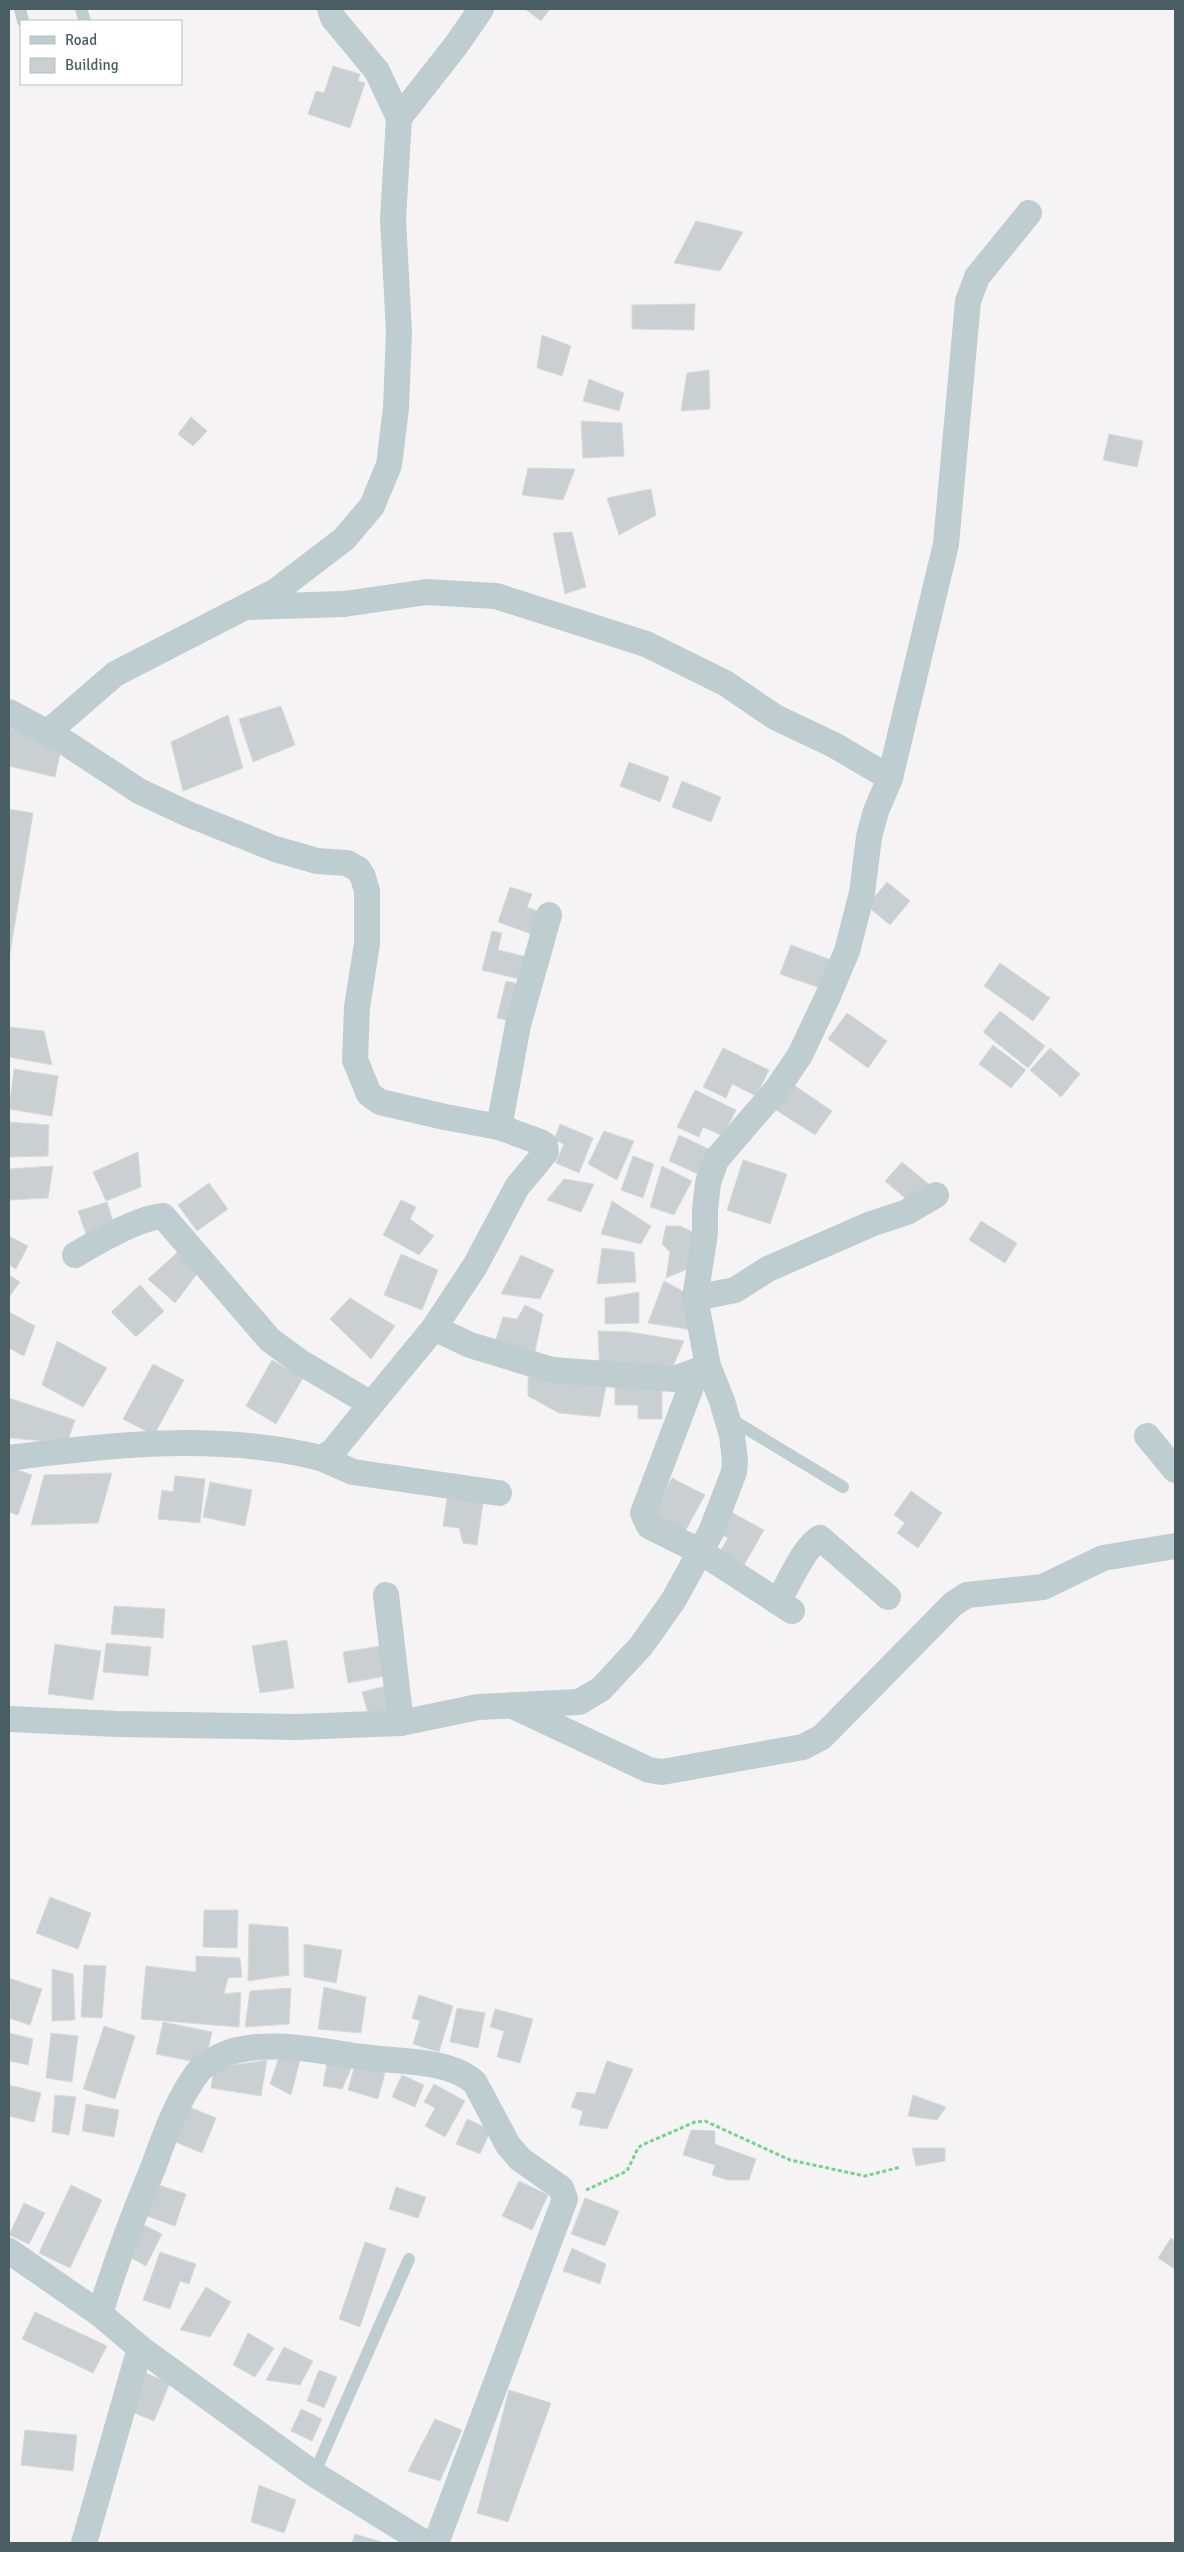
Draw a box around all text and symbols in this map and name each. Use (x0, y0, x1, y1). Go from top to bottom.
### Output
legend (20, 20, 182, 85)
text: Road (65, 31, 97, 49)
text: Building (65, 56, 119, 74)

